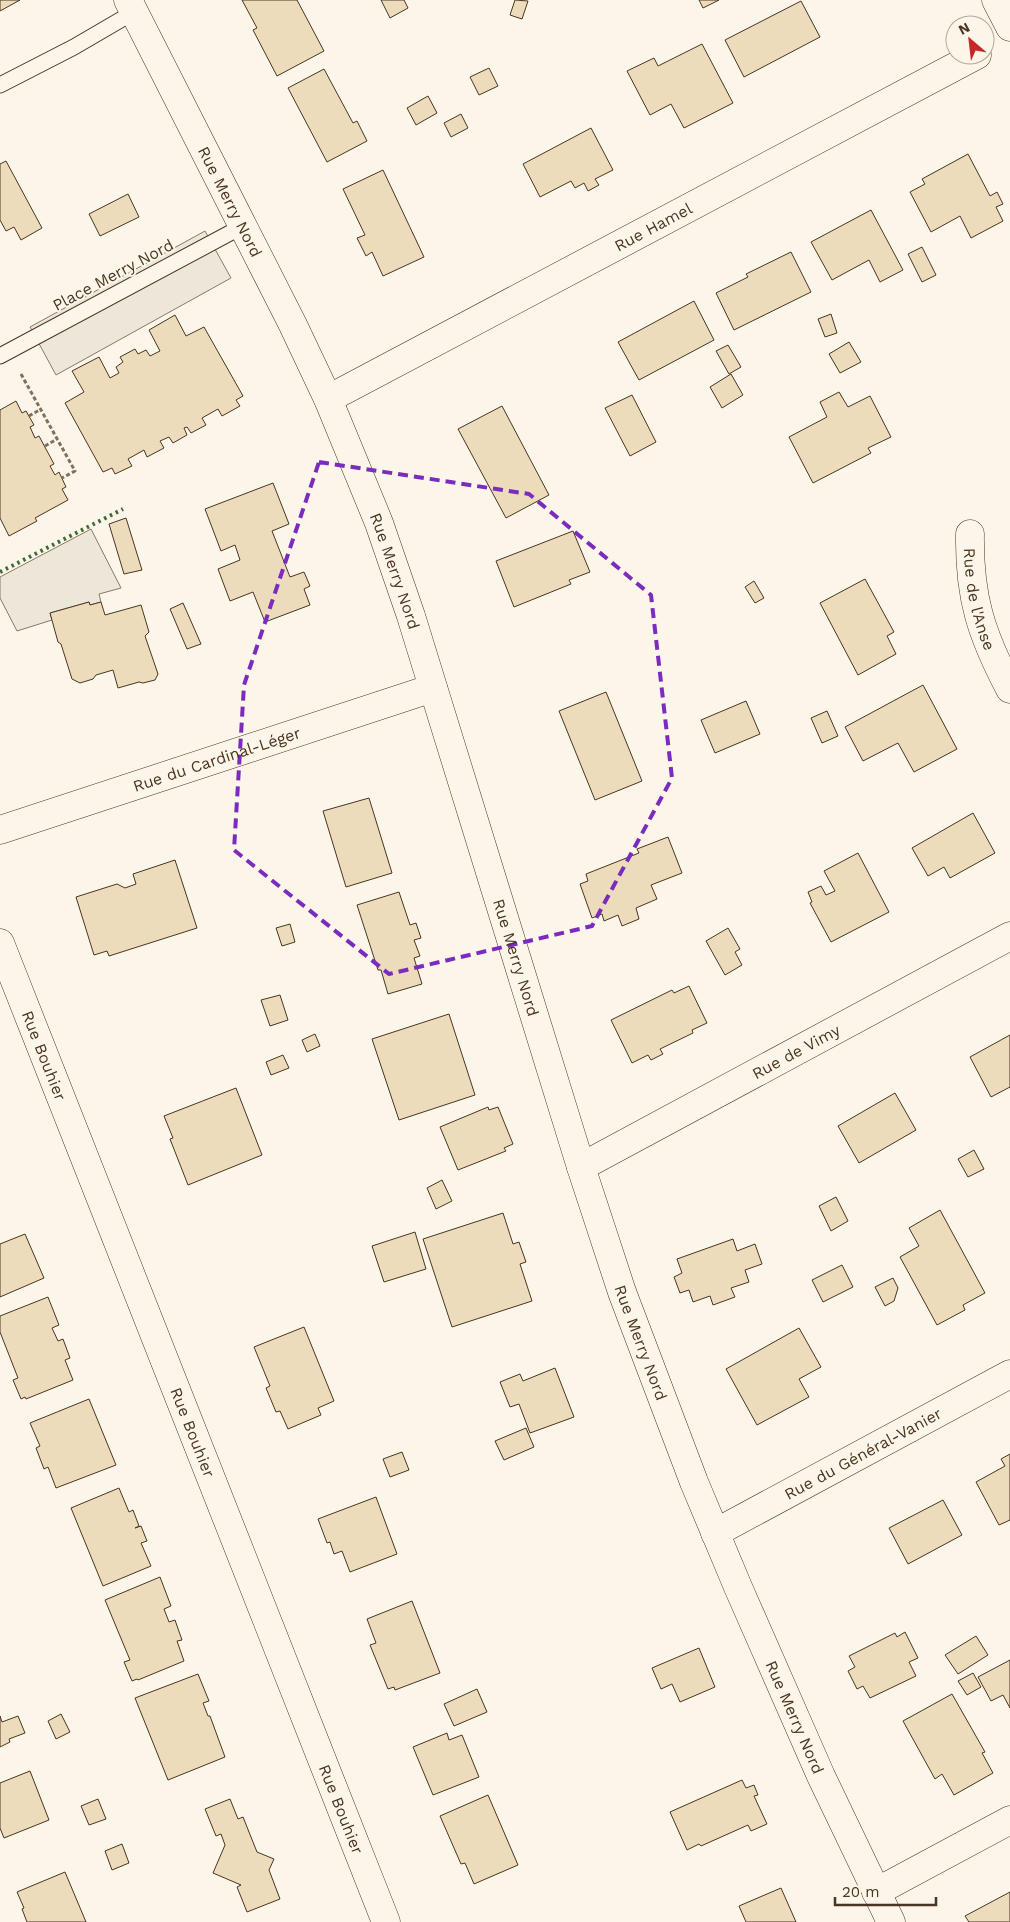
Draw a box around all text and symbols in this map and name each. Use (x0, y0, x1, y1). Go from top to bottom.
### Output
north arrow (945, 15, 995, 65)
text: N (956, 19, 972, 38)
street label: Rue Merry Nord (194, 143, 266, 260)
street label: Rue Hamel (611, 198, 695, 255)
street label: Place Merry Nord (49, 235, 177, 315)
street label: Rue Merry Nord (366, 510, 424, 631)
street label: Rue de l'Anse (960, 548, 1000, 653)
street label: Rue du Cardinal-Léger (130, 722, 303, 795)
street label: Rue Merry Nord (489, 896, 543, 1018)
street label: Rue Bouhier (18, 1008, 71, 1104)
street label: Rue de Vimy (749, 1020, 844, 1083)
street label: Rue Merry Nord (611, 1283, 672, 1403)
street label: Rue Bouhier (167, 1385, 219, 1480)
street label: Rue du Général-Vanier (781, 1403, 945, 1503)
street label: Rue Merry Nord (762, 1657, 828, 1777)
street label: Rue Bouhier (315, 1761, 368, 1857)
scale bar (835, 1874, 936, 1906)
text: 20 m (842, 1883, 880, 1901)

